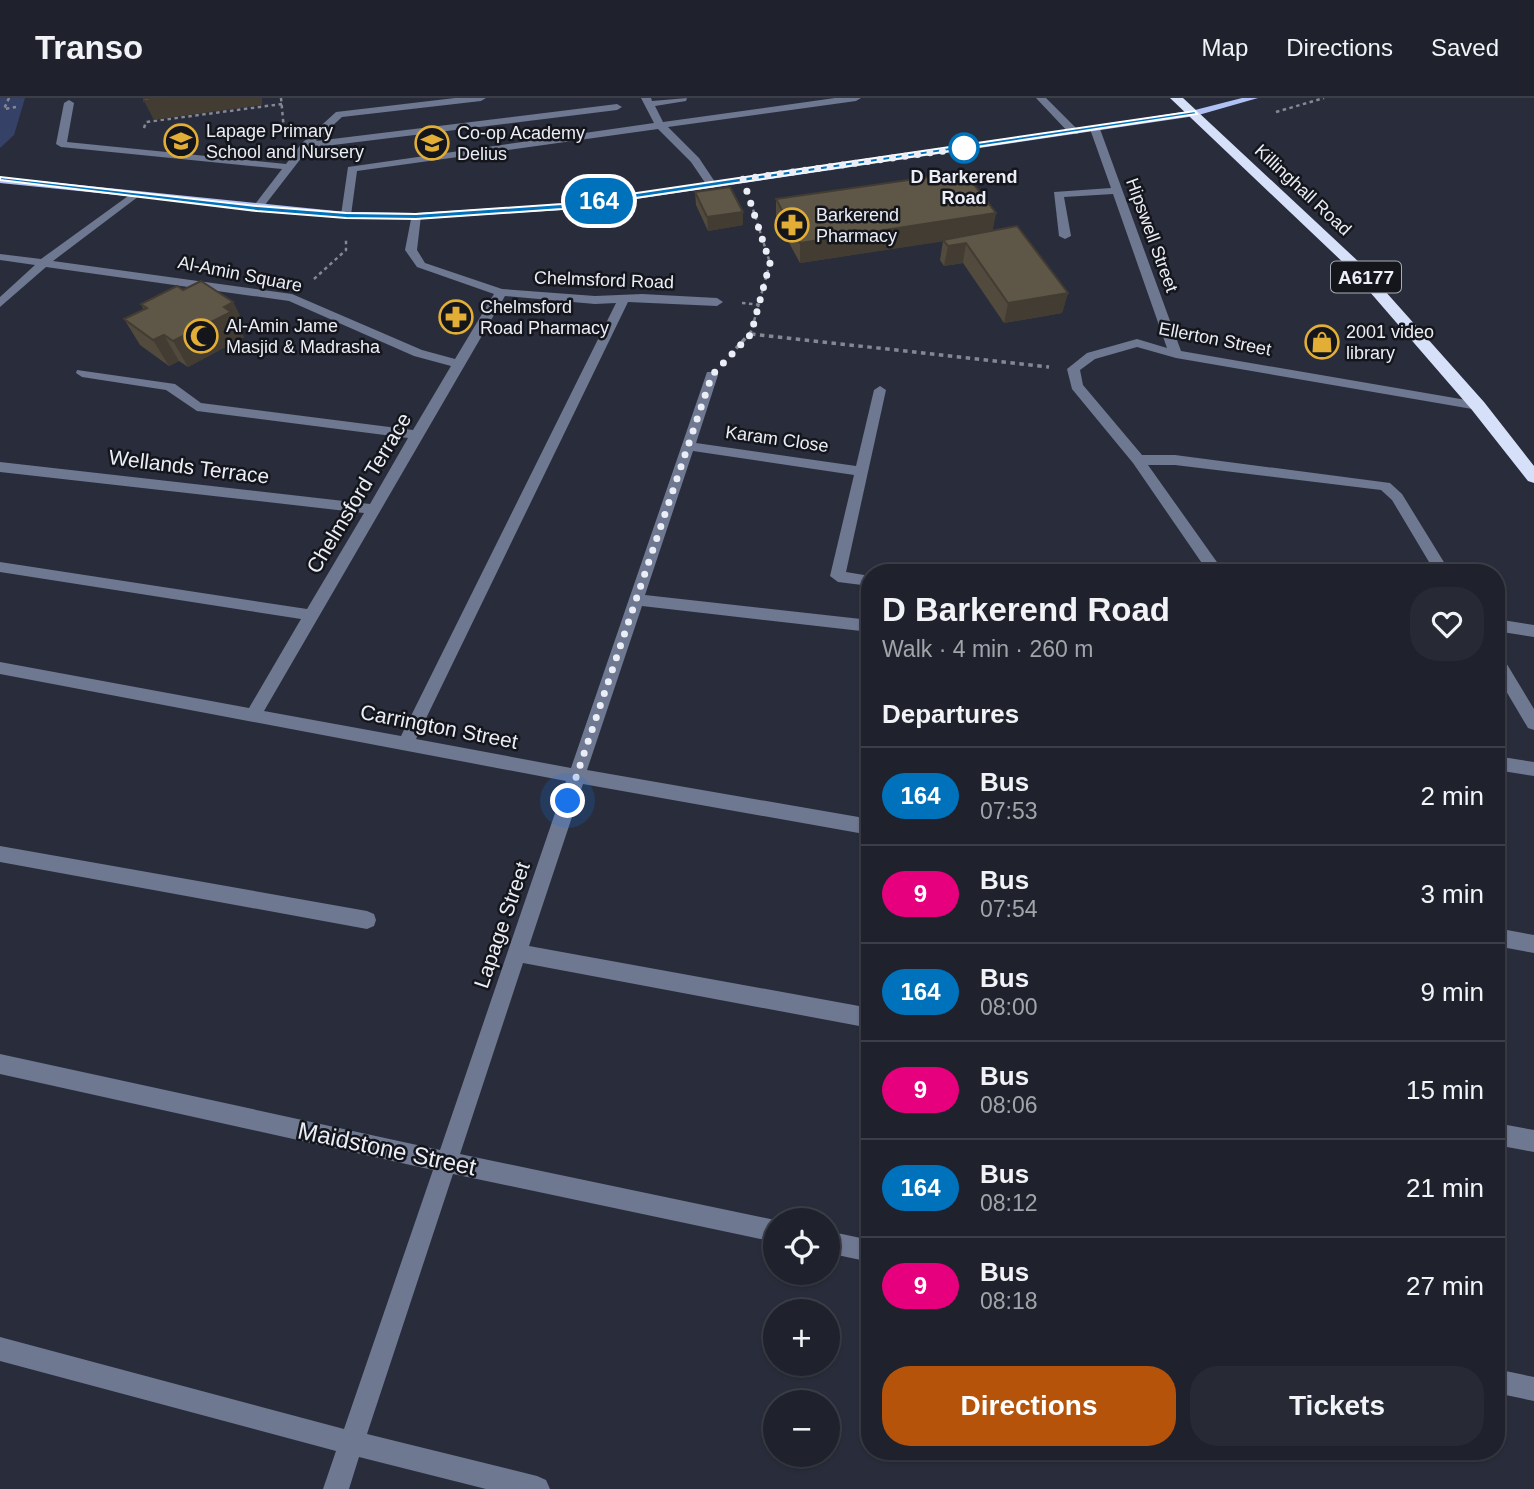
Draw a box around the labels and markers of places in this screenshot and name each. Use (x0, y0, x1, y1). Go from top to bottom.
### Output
place label: Lapage Primary School and Nursery (206, 121, 364, 162)
school or university icon: Lapage Primary School and Nursery (162, 122, 200, 160)
place label: Co-op Academy Delius (457, 123, 585, 164)
school or university icon: Co-op Academy Delius (413, 124, 451, 162)
marker: D Barkerend Road (949, 133, 979, 163)
place label: D Barkerend Road (910, 167, 1018, 208)
place label: Barkerend Pharmacy (816, 205, 899, 246)
pharmacy icon: Barkerend Pharmacy (773, 206, 811, 244)
place label: Chelmsford Road Pharmacy (480, 297, 609, 338)
pharmacy icon: Chelmsford Road Pharmacy (437, 298, 475, 336)
place label: Al-Amin Jame Masjid & Madrasha (226, 316, 381, 357)
mosque icon: Al-Amin Jame Masjid & Madrasha (182, 317, 220, 355)
place label: 2001 video library (1346, 322, 1434, 363)
shop icon: 2001 video library (1303, 323, 1341, 361)

